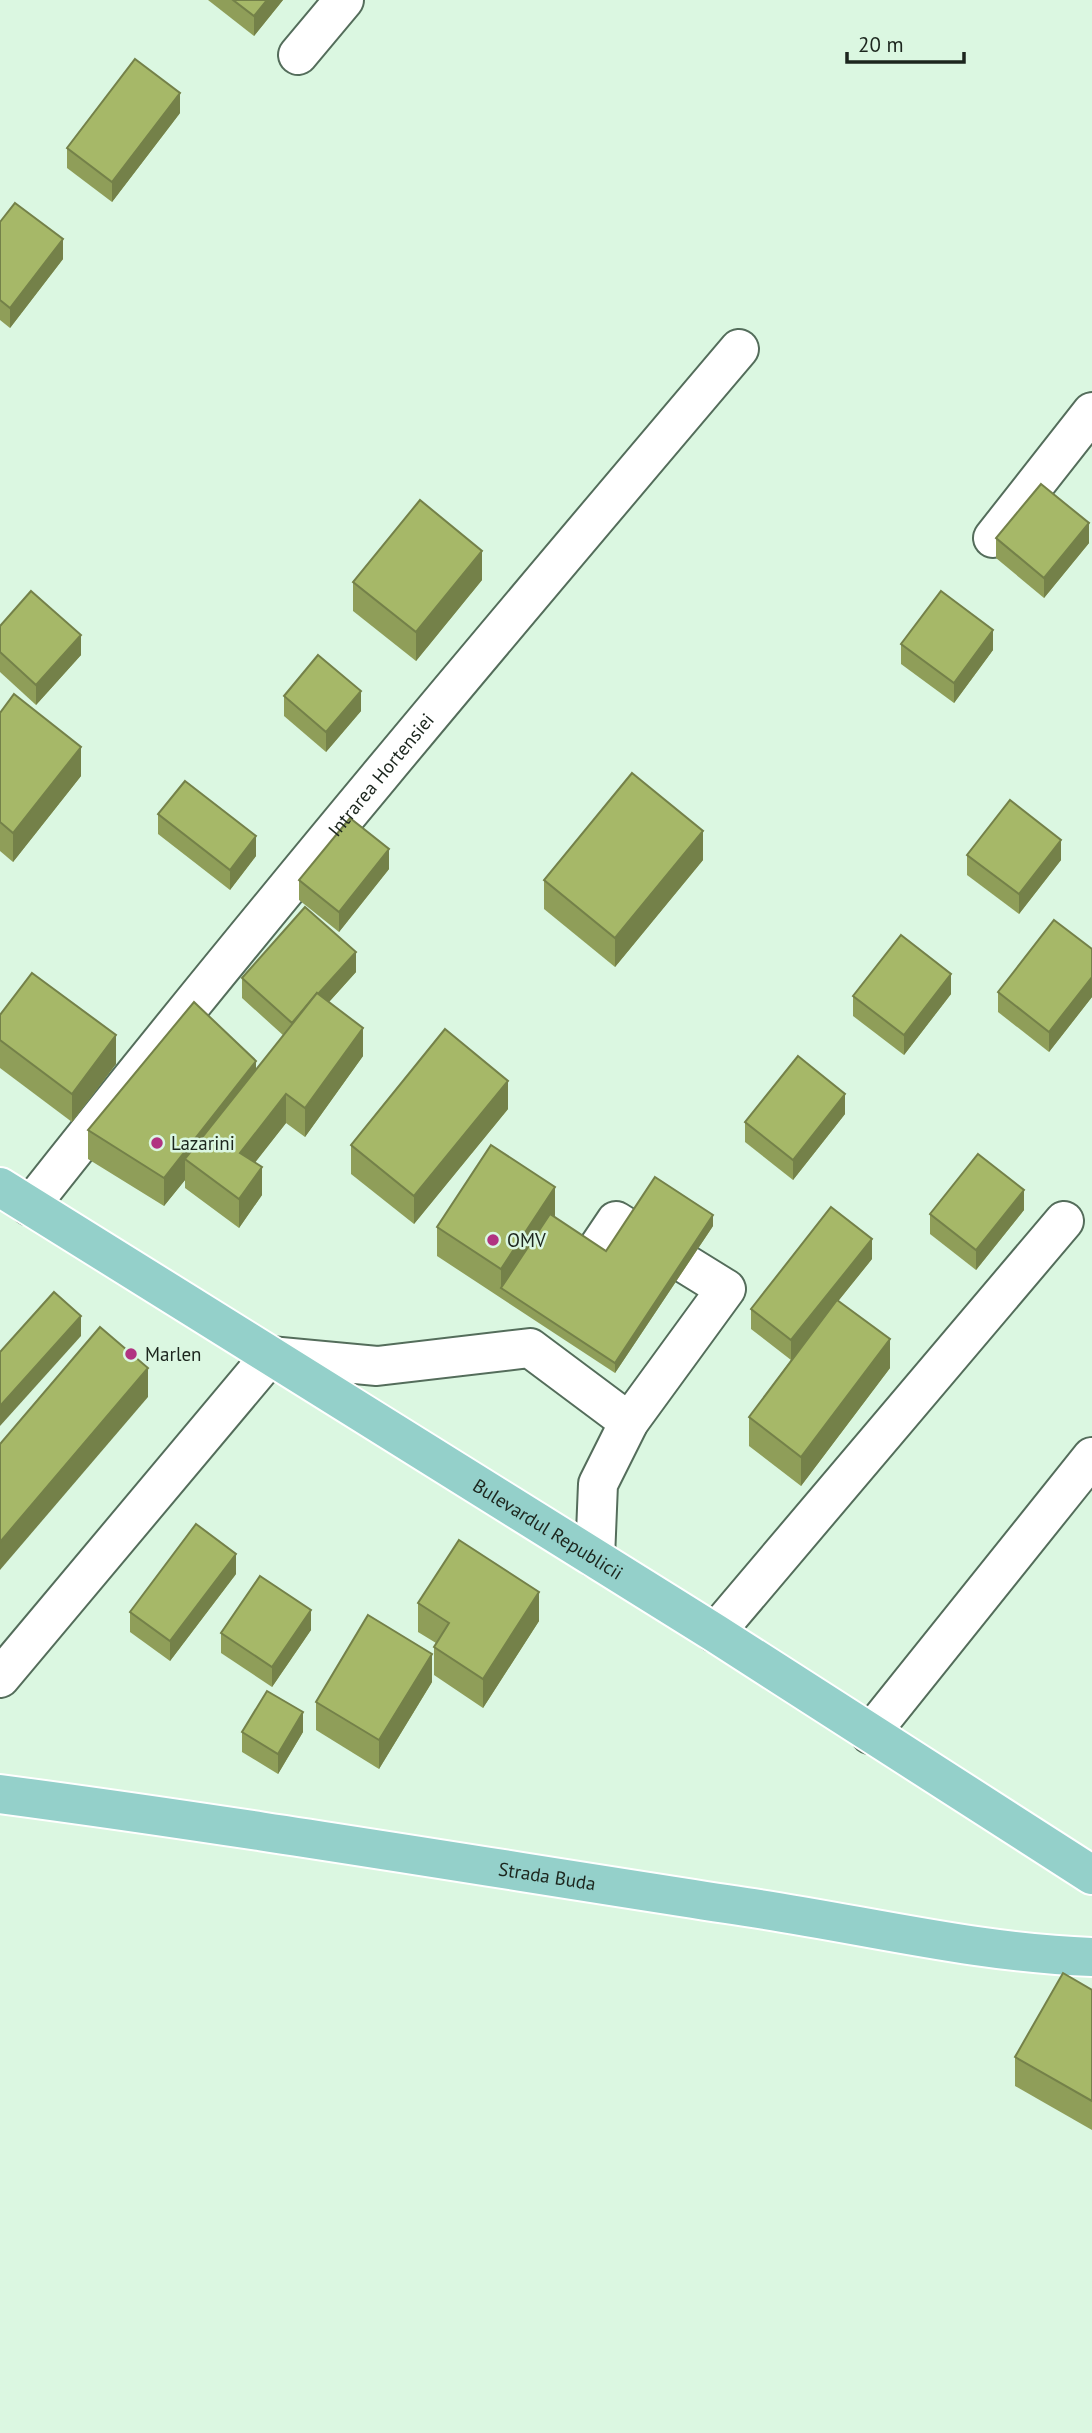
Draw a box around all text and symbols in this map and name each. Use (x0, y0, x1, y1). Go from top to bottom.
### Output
scale bar (847, 21, 964, 65)
text: 20 m (858, 31, 904, 58)
street label: Intrarea Hortensiei (323, 708, 439, 841)
place label: Lazarini (171, 1131, 235, 1155)
marker: Lazarini (149, 1135, 165, 1151)
place label: OMV (507, 1228, 546, 1252)
marker: OMV (485, 1232, 501, 1248)
place label: Marlen (145, 1342, 202, 1366)
marker: Marlen (123, 1346, 139, 1362)
street label: Bulevardul Republicii (469, 1473, 628, 1585)
street label: Strada Buda (497, 1856, 597, 1895)

